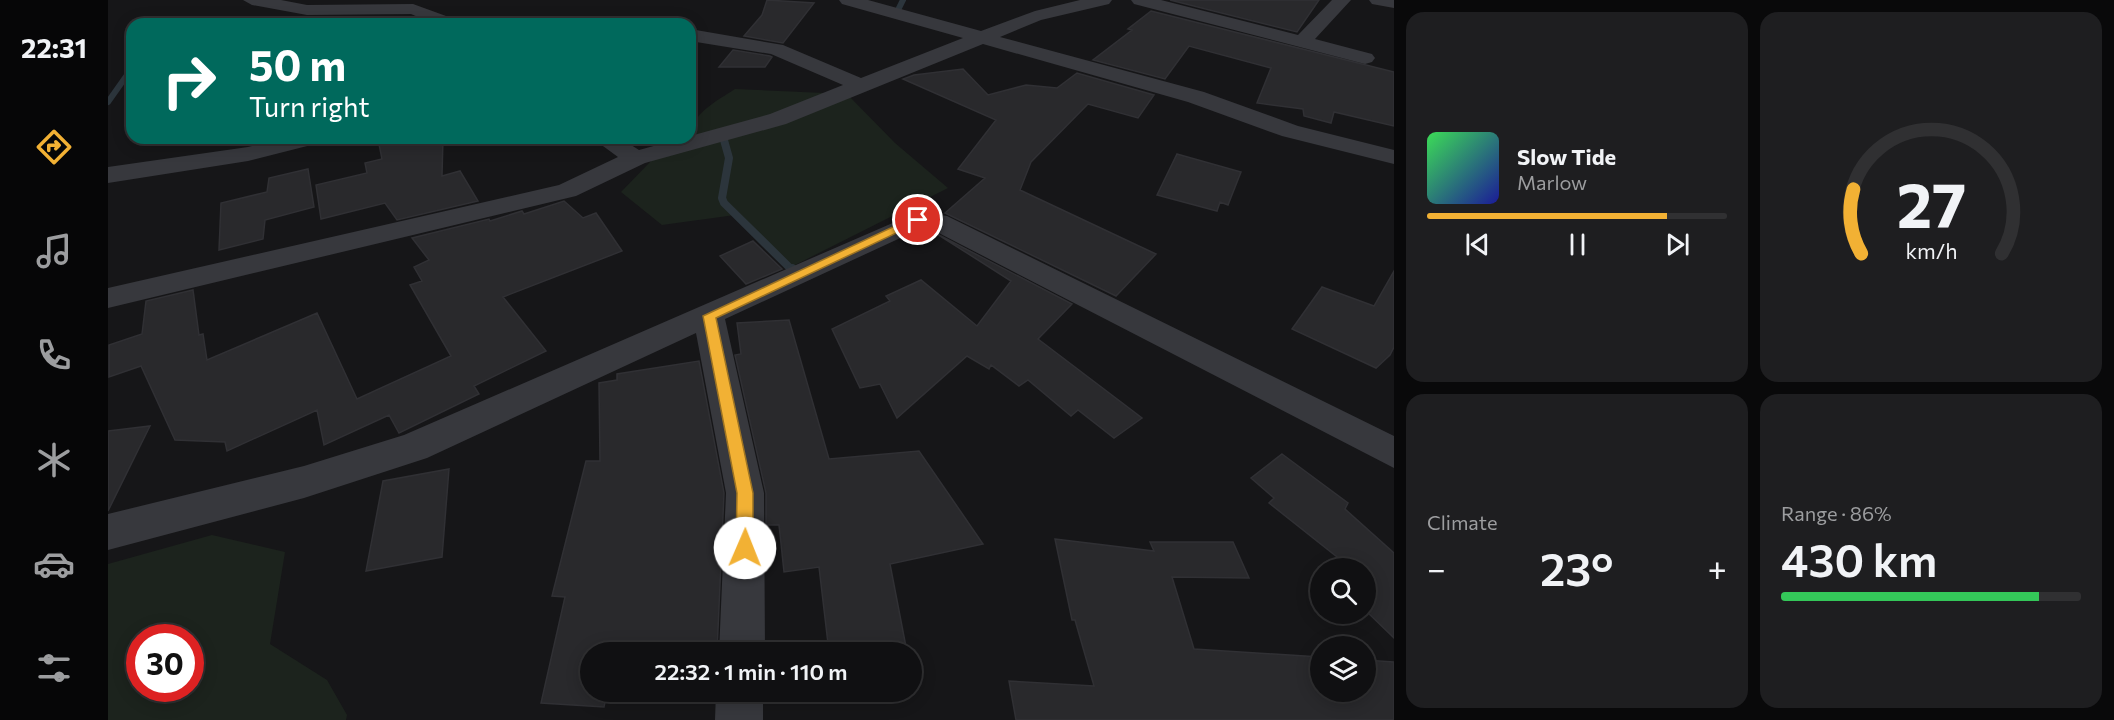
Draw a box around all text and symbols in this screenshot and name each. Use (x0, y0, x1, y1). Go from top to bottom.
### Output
text: 22:31 (21, 31, 87, 64)
text: 50 m (249, 38, 346, 90)
icon: right (150, 42, 228, 120)
text: Turn right (249, 90, 369, 123)
icon: directions (33, 126, 75, 168)
text: Slow Tide (1517, 143, 1616, 170)
text: 27 (1896, 165, 1966, 241)
text: Marlow (1517, 170, 1587, 194)
pin (892, 194, 943, 245)
icon: arrive (901, 203, 934, 236)
icon: previous (1461, 228, 1494, 261)
icon: pause (1561, 228, 1594, 261)
icon: next (1661, 228, 1694, 261)
icon: music (33, 230, 75, 272)
text: km/h (1905, 237, 1957, 263)
icon: phone (33, 334, 75, 376)
icon: climate (33, 439, 75, 481)
text: Range · 86% (1781, 501, 1892, 525)
text: Climate (1427, 510, 1497, 534)
position arrow (713, 516, 777, 580)
text: 430 km (1781, 531, 1937, 586)
text: 23° (1540, 540, 1613, 595)
icon: car (33, 543, 75, 585)
text: − (1427, 547, 1446, 588)
text: + (1708, 547, 1727, 588)
map controls (1310, 558, 1376, 702)
button: search (1310, 558, 1376, 624)
speed limit sign: 30 (126, 624, 204, 702)
button: layers (1310, 636, 1376, 702)
icon: filters (33, 647, 75, 689)
text: 22:32 · 1 min · 110 m (655, 658, 847, 685)

